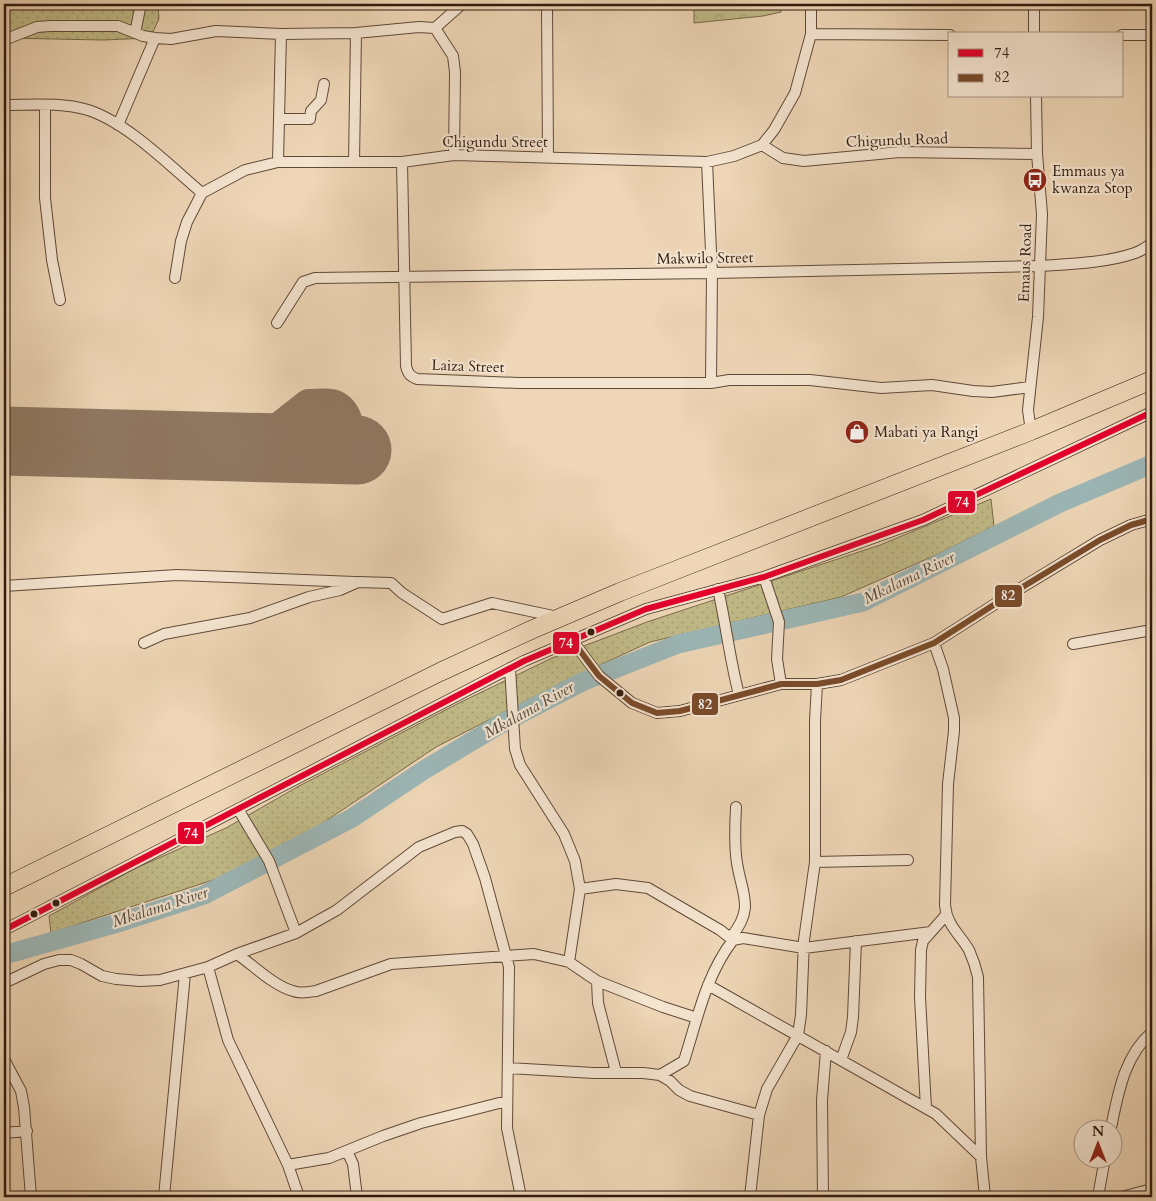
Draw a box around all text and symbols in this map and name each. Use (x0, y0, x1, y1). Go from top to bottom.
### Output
legend (948, 32, 1124, 98)
text: 74 (994, 43, 1010, 63)
text: 82 (994, 67, 1010, 87)
street label: Chigundu Road (846, 128, 948, 152)
street label: Chigundu Street (442, 132, 548, 152)
place label: Emmaus ya kwanza Stop (1052, 161, 1133, 198)
bus stop icon: Emmaus ya kwanza Stop (1022, 167, 1048, 193)
street label: Emaus Road (1014, 223, 1036, 303)
street label: Makwilo Street (656, 247, 754, 269)
street label: Laiza Street (431, 355, 505, 377)
shop icon: Mabati ya Rangi (844, 419, 870, 445)
place label: Mabati ya Rangi (874, 422, 979, 442)
line badge: 74 (947, 490, 976, 514)
text: 74 (955, 493, 969, 512)
water label: Mkalama River (859, 546, 959, 610)
line badge: 82 (994, 584, 1023, 608)
text: 82 (1001, 586, 1015, 605)
unlabelled marker (586, 627, 596, 637)
line badge: 74 (552, 631, 580, 655)
text: 74 (559, 634, 573, 653)
water label: Mkalama River (480, 676, 579, 744)
unlabelled marker (615, 688, 625, 698)
line badge: 82 (691, 692, 719, 716)
text: 82 (698, 695, 712, 714)
line badge: 74 (177, 821, 205, 845)
text: 74 (184, 824, 198, 843)
water label: Mkalama River (109, 881, 212, 933)
unlabelled marker (51, 898, 61, 908)
unlabelled marker (29, 909, 39, 919)
north arrow (1074, 1118, 1124, 1168)
text: N (1092, 1122, 1104, 1141)

